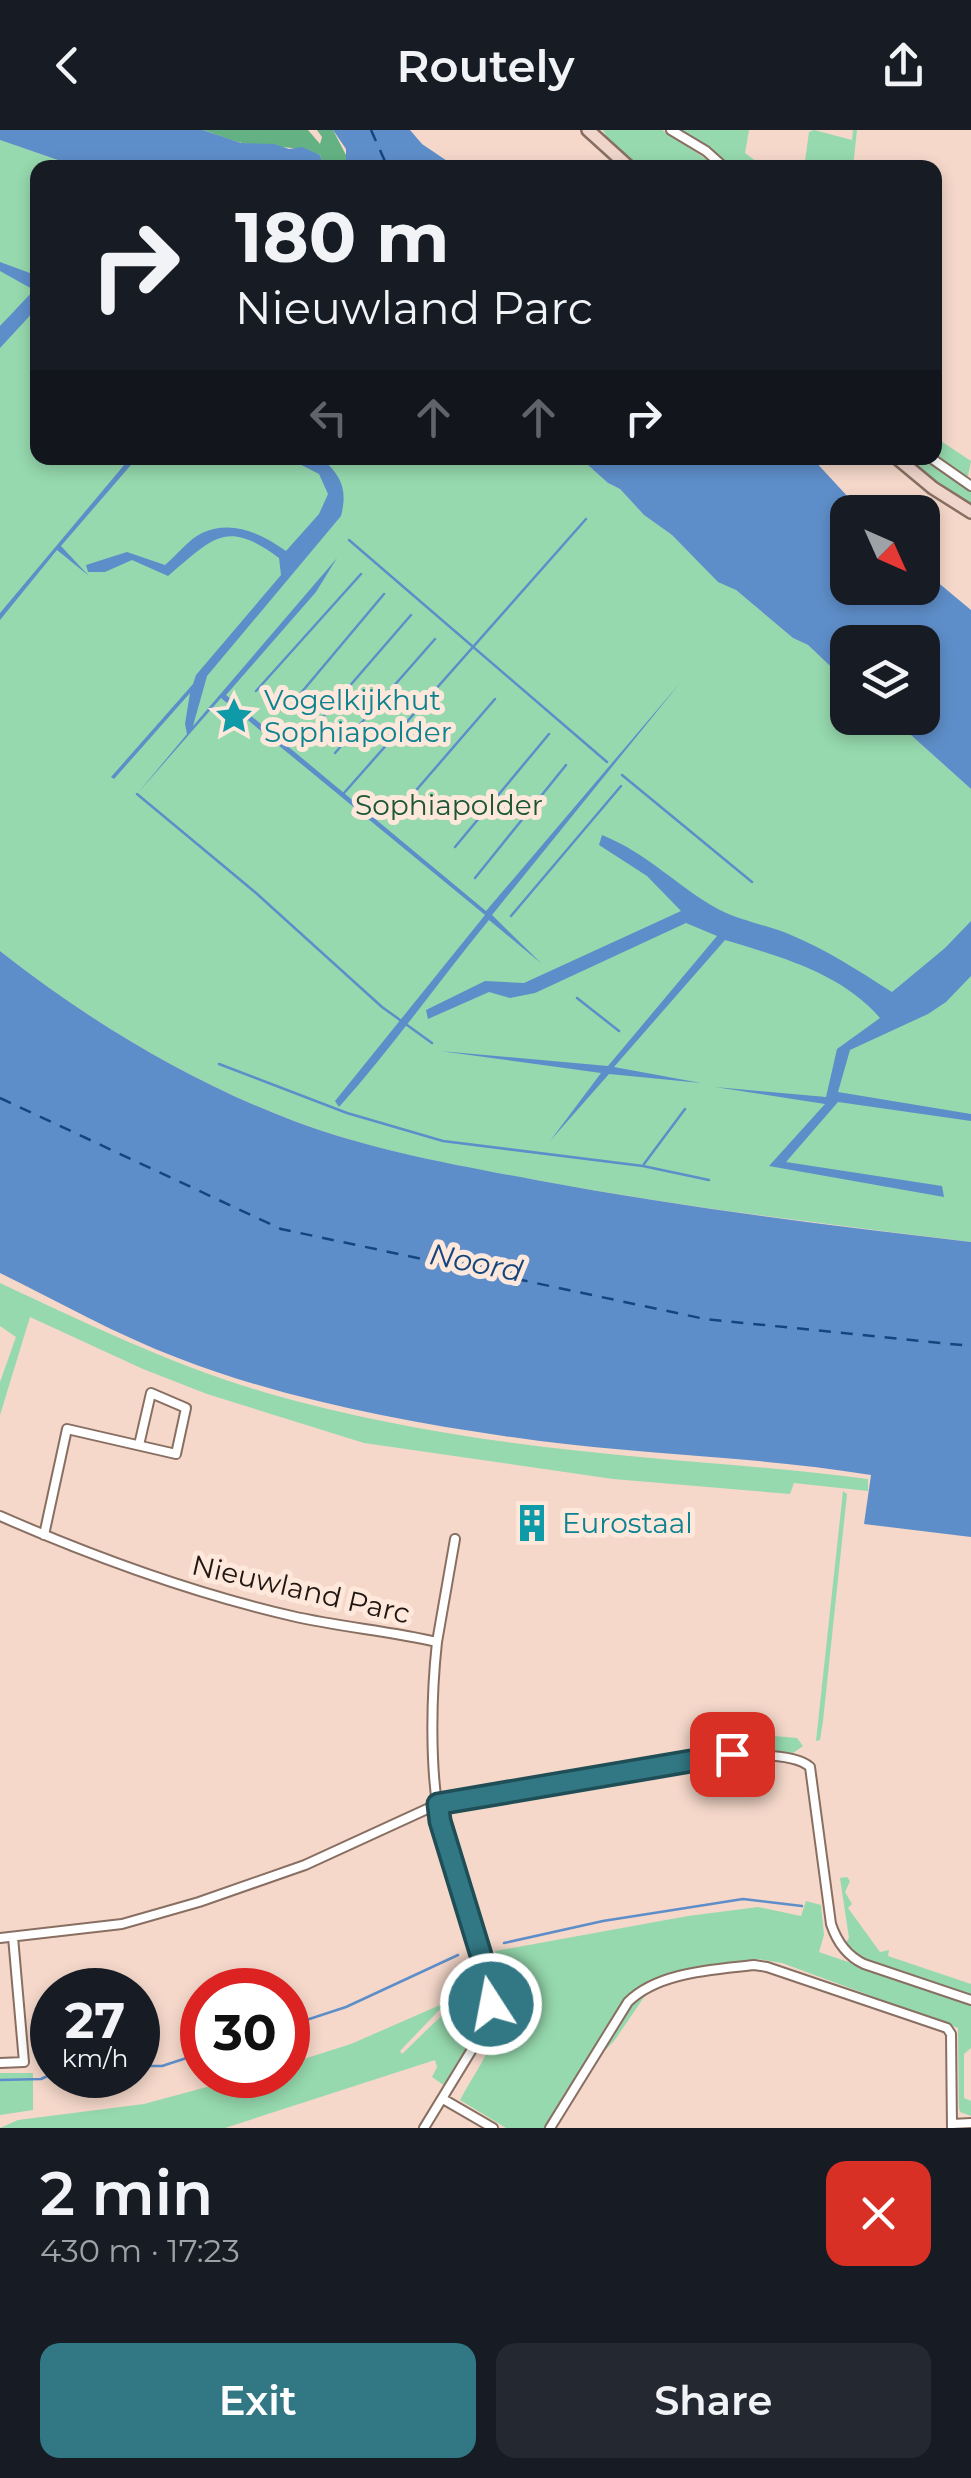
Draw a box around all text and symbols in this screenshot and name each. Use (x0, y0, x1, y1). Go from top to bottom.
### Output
icon: back (40, 38, 95, 93)
text: Routely (397, 38, 574, 93)
icon: share (876, 38, 931, 93)
text: 180 m (235, 194, 449, 280)
icon: right (70, 200, 200, 330)
text: Nieuwland Parc (235, 280, 593, 335)
icon: left (301, 390, 356, 445)
icon: ahead (406, 390, 461, 445)
icon: ahead (511, 390, 566, 445)
icon: right (616, 390, 671, 445)
north arrow (830, 495, 940, 605)
map controls (830, 495, 940, 735)
button: layers (830, 625, 940, 735)
place label: Vogelkijkhut Sophiapolder (264, 683, 452, 749)
place icon: Vogelkijkhut Sophiapolder (213, 695, 255, 737)
park label: Sophiapolder (355, 788, 543, 822)
water label: Noord (426, 1235, 526, 1290)
building icon: Eurostaal (511, 1502, 553, 1544)
place label: Eurostaal (562, 1506, 693, 1540)
street label: Nieuwland Parc (189, 1547, 413, 1631)
pin (690, 1712, 775, 1797)
icon: arrive (705, 1727, 760, 1782)
position arrow (439, 1952, 543, 2056)
speed limit sign: 30 (180, 1968, 310, 2098)
text: 27 (65, 1990, 125, 2051)
text: km/h (62, 2043, 128, 2073)
text: 2 min (40, 2157, 213, 2230)
button: close (826, 2161, 931, 2266)
text: 430 m · 17:23 (40, 2231, 240, 2270)
button: Exit (40, 2343, 476, 2458)
button: Share (496, 2343, 931, 2458)

